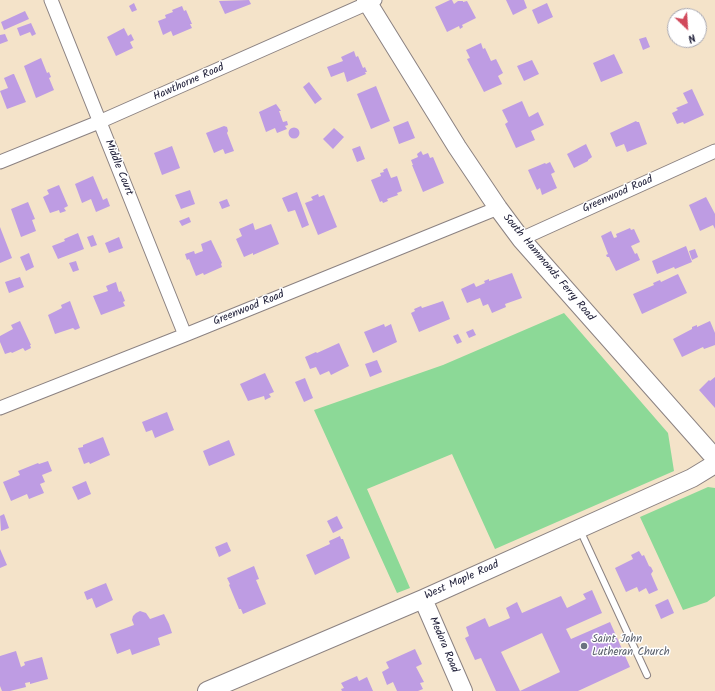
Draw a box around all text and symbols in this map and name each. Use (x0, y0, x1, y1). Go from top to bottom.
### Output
north arrow (667, 8, 707, 48)
text: N (685, 28, 699, 48)
street label: Hawthorne Road (152, 62, 226, 104)
street label: Middle Court (101, 138, 135, 198)
street label: Greenwood Road (581, 174, 655, 216)
street label: South Hammonds Ferry Road (499, 212, 597, 324)
street label: Greenwood Road (212, 289, 286, 329)
street label: West Maple Road (423, 559, 501, 603)
street label: Medora Road (425, 615, 461, 675)
place label: Saint John Lutheran Church (592, 633, 670, 659)
marker: Saint John Lutheran Church (579, 641, 589, 651)

